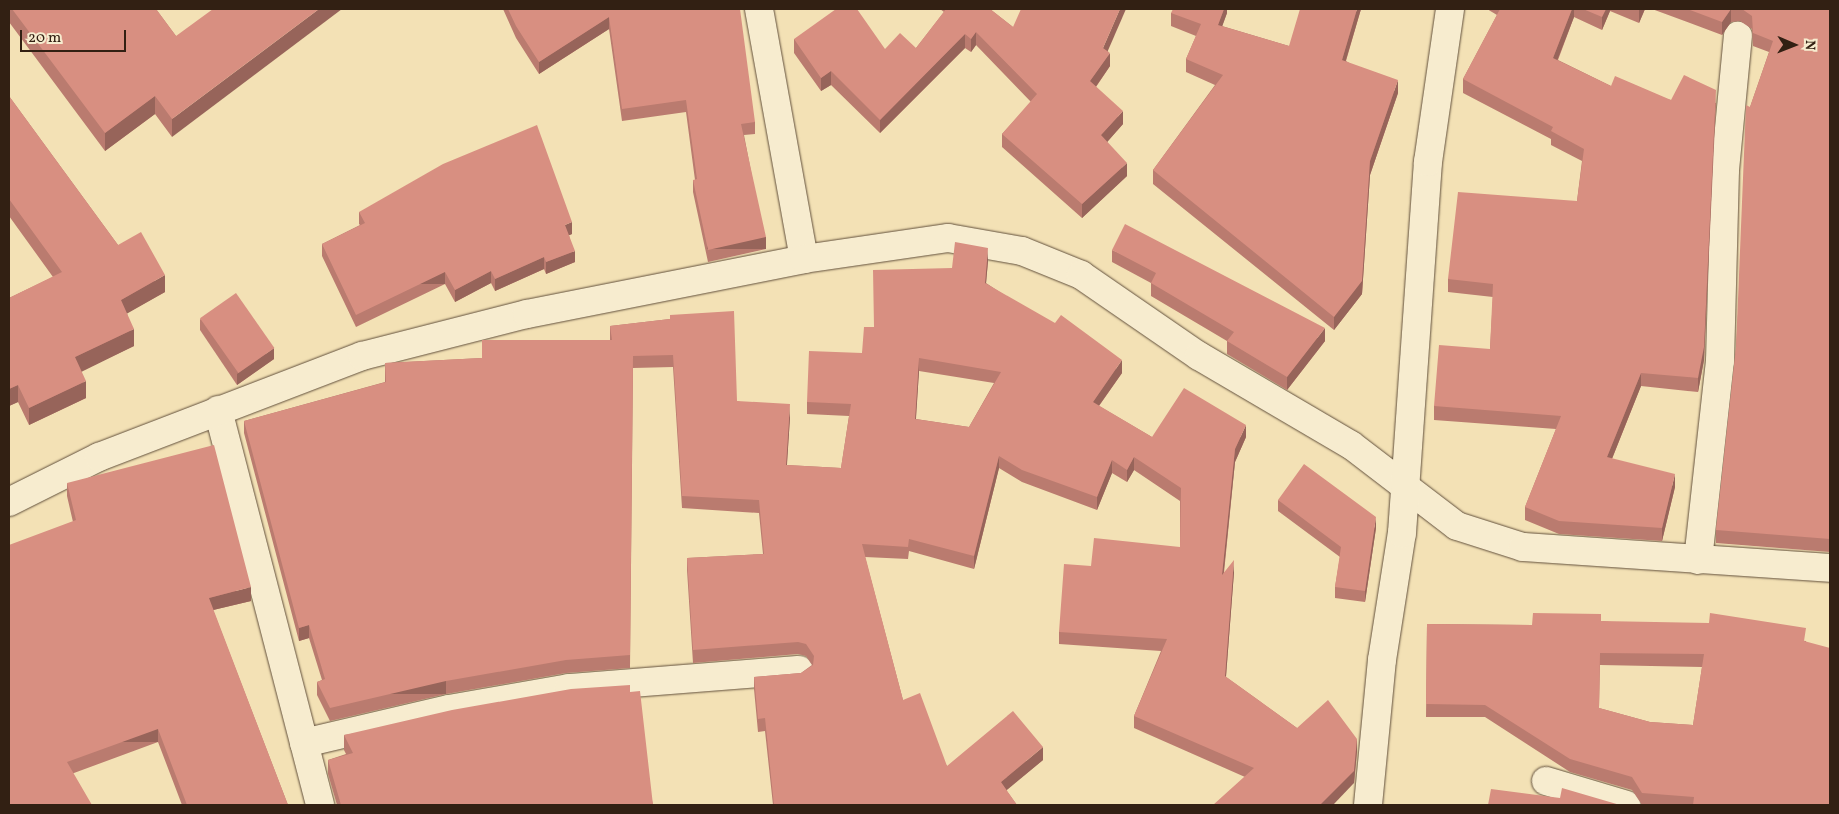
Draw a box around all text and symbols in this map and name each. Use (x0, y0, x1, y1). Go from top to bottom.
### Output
scale bar (22, 20, 129, 52)
north arrow (1769, 20, 1819, 70)
text: 20 m (28, 28, 61, 49)
text: N (1800, 40, 1819, 51)

